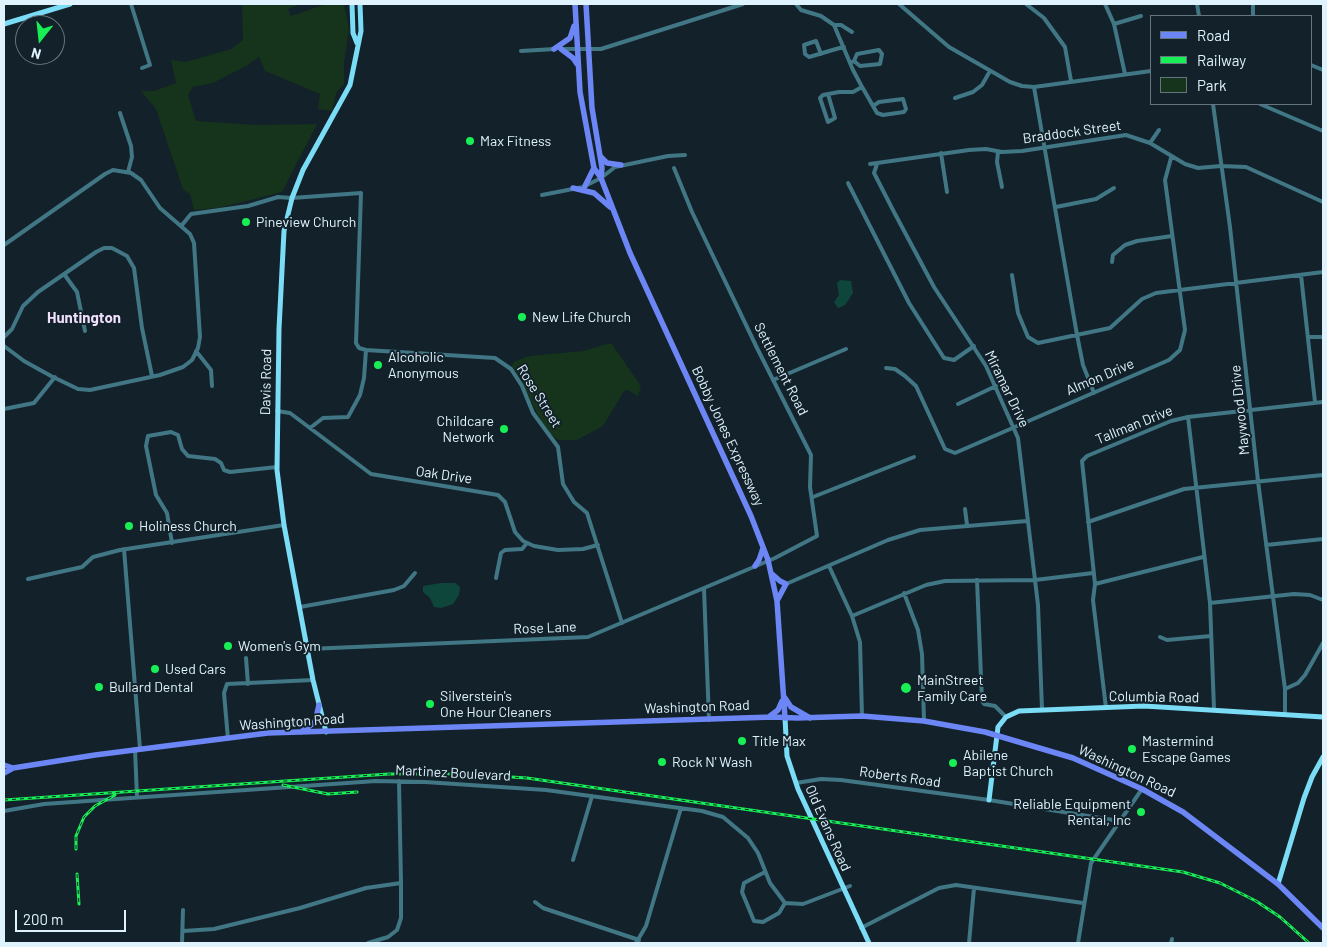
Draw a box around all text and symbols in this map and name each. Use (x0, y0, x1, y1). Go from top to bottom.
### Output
north arrow (15, 15, 65, 65)
legend (1150, 15, 1312, 105)
text: Road (1197, 26, 1230, 44)
text: N (29, 44, 43, 63)
text: Railway (1197, 51, 1246, 69)
text: Park (1197, 76, 1226, 94)
street label: Braddock Street (1022, 117, 1122, 147)
place label: Max Fitness (480, 133, 551, 149)
marker: Max Fitness (464, 135, 476, 147)
place label: Pineview Church (256, 214, 356, 230)
marker: Pineview Church (240, 216, 252, 228)
district label: Huntington (47, 309, 121, 327)
place label: New Life Church (532, 309, 631, 325)
marker: New Life Church (516, 311, 528, 323)
street label: Settlement Road (750, 320, 812, 418)
street label: Miramar Drive (981, 348, 1033, 430)
street label: Davis Road (257, 349, 275, 415)
place label: Alcoholic Anonymous (388, 349, 459, 382)
street label: Almon Drive (1063, 355, 1137, 399)
marker: Alcoholic Anonymous (372, 359, 384, 371)
street label: Rose Street (513, 361, 565, 431)
street label: Bobby Jones Expressway (688, 363, 768, 509)
street label: Maywood Drive (1227, 364, 1253, 456)
street label: Tallman Drive (1093, 402, 1175, 448)
place label: Childcare Network (437, 413, 494, 446)
marker: Childcare Network (498, 423, 510, 435)
street label: Oak Drive (415, 463, 473, 487)
place label: Holiness Church (139, 518, 237, 534)
marker: Holiness Church (123, 520, 135, 532)
street label: Rose Lane (513, 619, 577, 637)
place label: Women's Gym (238, 638, 321, 654)
marker: Women's Gym (222, 640, 234, 652)
place label: Used Cars (165, 661, 226, 677)
marker: Used Cars (149, 663, 161, 675)
place label: MainStreet Family Care (917, 672, 987, 704)
place label: Bullard Dental (109, 679, 193, 695)
marker: Bullard Dental (93, 681, 105, 693)
marker: MainStreet Family Care (899, 681, 913, 695)
place label: Silverstein's One Hour Cleaners (440, 688, 552, 720)
street label: Columbia Road (1109, 688, 1199, 706)
street label: Washington Road (644, 697, 750, 717)
marker: Silverstein's One Hour Cleaners (424, 698, 436, 710)
street label: Washington Road (239, 710, 345, 734)
place label: Title Max (752, 733, 806, 749)
place label: Mastermind Escape Games (1142, 733, 1231, 766)
marker: Title Max (736, 735, 748, 747)
street label: Washington Road (1076, 741, 1178, 801)
marker: Mastermind Escape Games (1126, 743, 1138, 755)
place label: Abilene Baptist Church (963, 747, 1053, 780)
place label: Rock N' Wash (672, 754, 752, 770)
marker: Rock N' Wash (656, 756, 668, 768)
marker: Abilene Baptist Church (947, 757, 959, 769)
street label: Martinez Boulevard (395, 762, 511, 784)
street label: Roberts Road (858, 763, 942, 791)
street label: Old Evans Road (802, 782, 854, 874)
place label: Reliable Equipment Rental, Inc (1013, 796, 1131, 829)
marker: Reliable Equipment Rental, Inc (1135, 806, 1147, 818)
scale bar (18, 900, 129, 932)
text: 200 m (23, 910, 63, 928)

